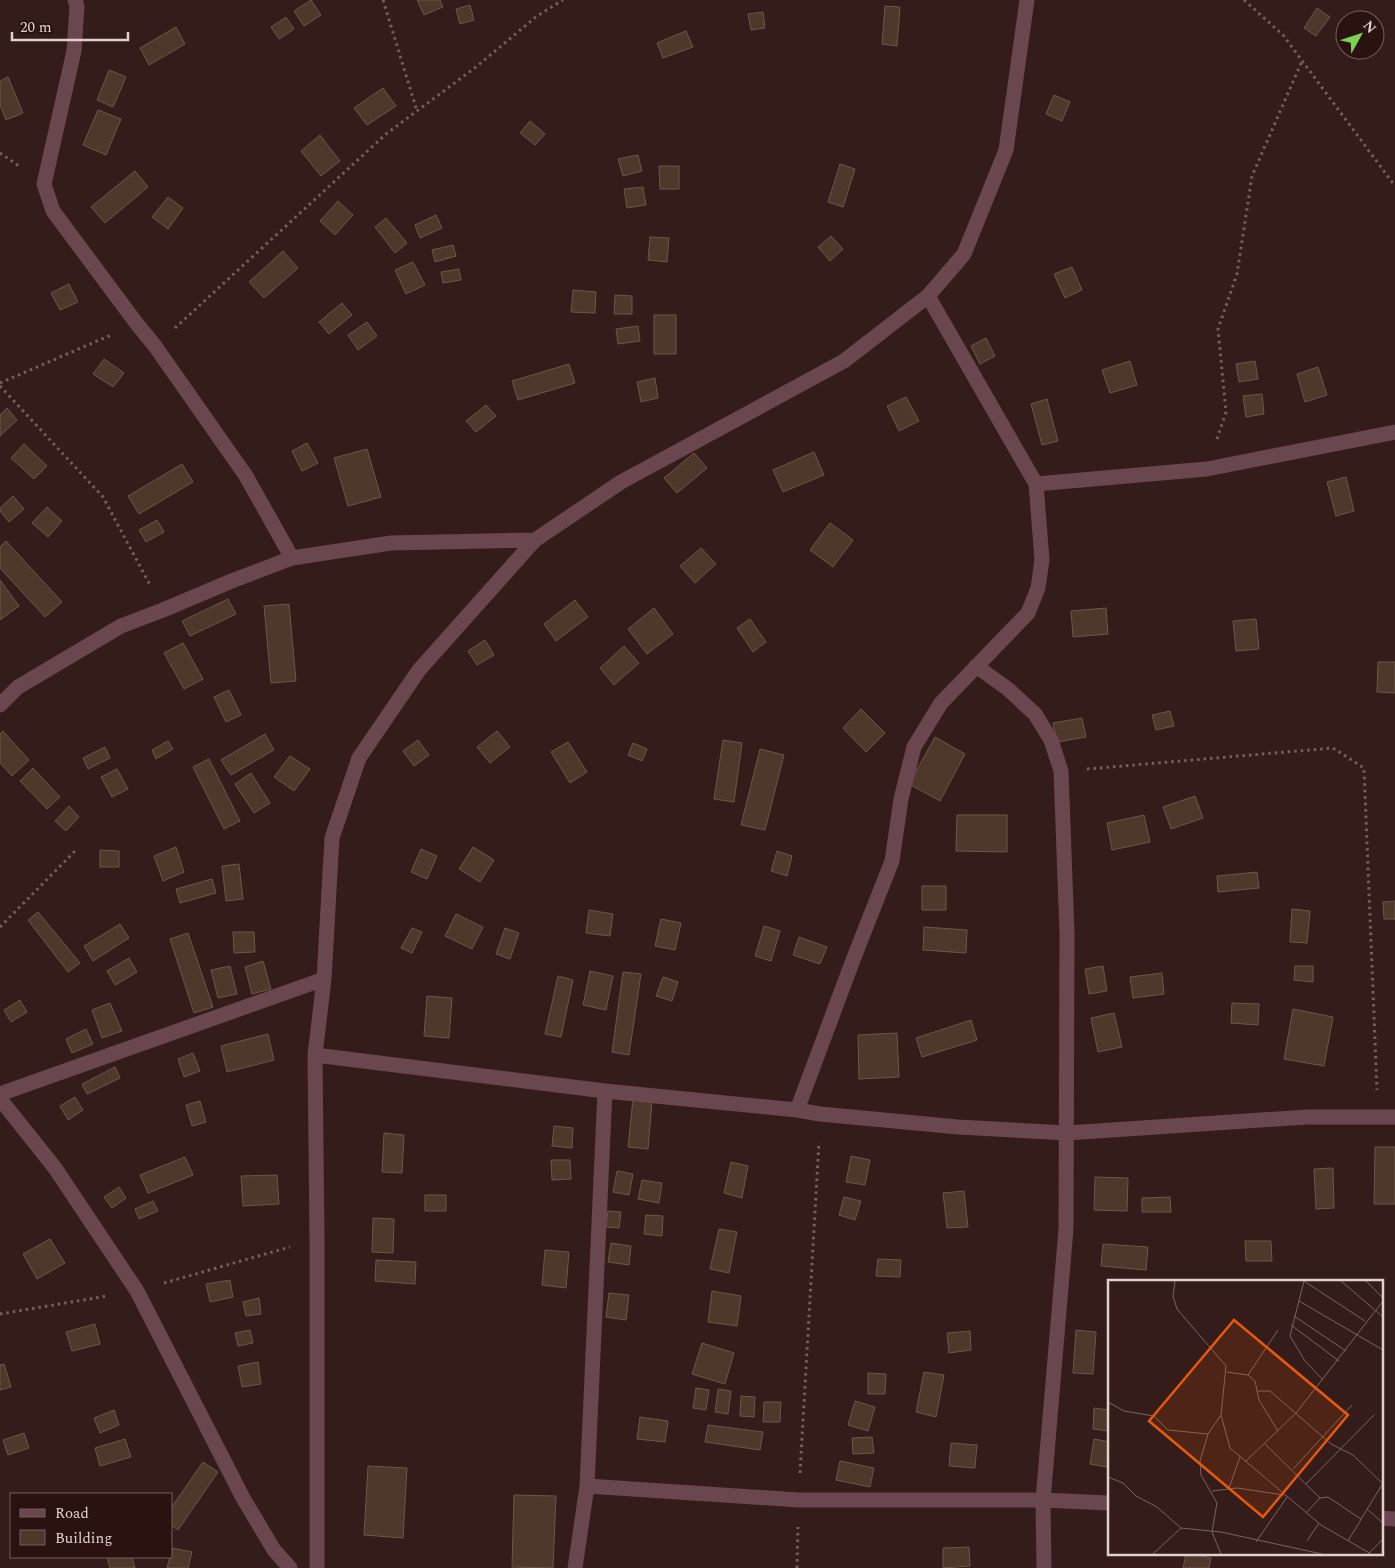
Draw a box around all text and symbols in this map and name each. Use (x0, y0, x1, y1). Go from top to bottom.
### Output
scale bar (12, 10, 129, 42)
north arrow (1335, 10, 1385, 60)
text: 20 m (20, 16, 52, 39)
text: N (1358, 16, 1381, 38)
inset map (1108, 1280, 1382, 1556)
legend (10, 1493, 172, 1558)
text: Road (55, 1502, 89, 1525)
text: Building (55, 1527, 112, 1550)

